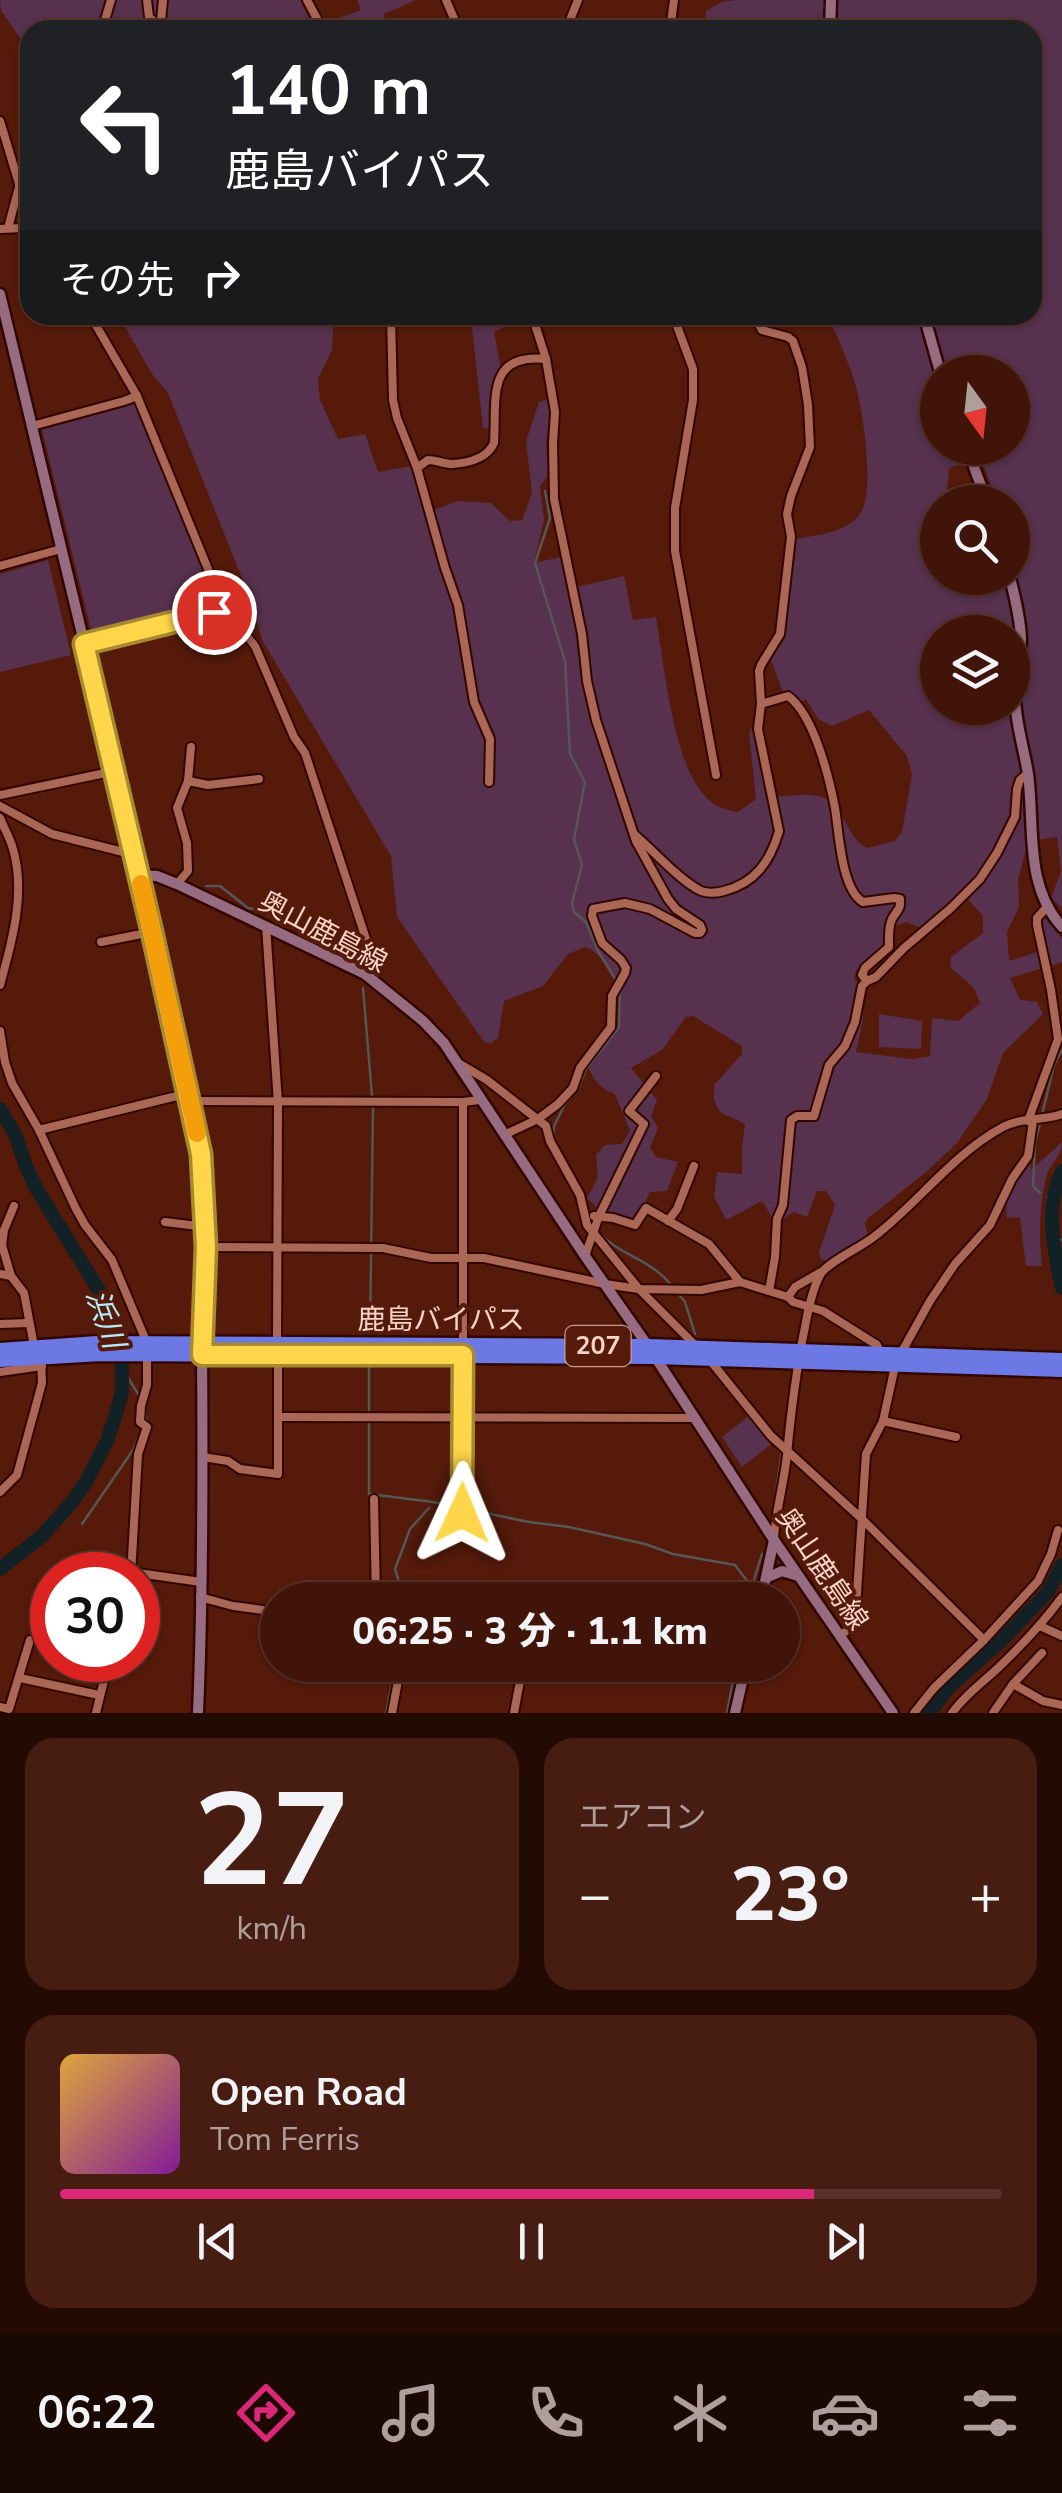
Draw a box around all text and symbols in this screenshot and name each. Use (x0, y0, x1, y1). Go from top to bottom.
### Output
text: 140 m (225, 43, 431, 139)
icon: left (60, 60, 190, 190)
text: 鹿島バイパス (225, 141, 494, 202)
icon: right (194, 250, 249, 305)
text: その先 (60, 255, 174, 306)
north arrow (920, 355, 1030, 465)
map controls (920, 355, 1030, 725)
button: search (920, 485, 1030, 595)
pin (172, 570, 257, 655)
icon: arrive (187, 585, 242, 640)
button: layers (920, 615, 1030, 725)
street label: 奥山鹿島線 (252, 882, 394, 982)
water label: 浜川 (76, 1284, 135, 1357)
street label: 鹿島バイパス (357, 1301, 525, 1339)
road number: 207 (566, 1326, 630, 1366)
position arrow (410, 1461, 514, 1565)
street label: 奥山鹿島線 (767, 1500, 877, 1638)
speed limit sign: 30 (30, 1552, 160, 1682)
text: 06:25 · 3 分 · 1.1 km (352, 1606, 708, 1657)
text: 27 (194, 1753, 350, 1930)
text: エアコン (579, 1796, 707, 1839)
text: 23° (731, 1844, 850, 1946)
text: − (579, 1858, 612, 1933)
text: + (969, 1858, 1002, 1933)
text: km/h (236, 1907, 307, 1950)
text: Open Road (210, 2067, 407, 2118)
text: Tom Ferris (210, 2118, 360, 2161)
icon: previous (190, 2214, 245, 2269)
icon: pause (504, 2214, 559, 2269)
icon: next (818, 2214, 873, 2269)
icon: directions (231, 2378, 301, 2448)
icon: music (376, 2378, 446, 2448)
icon: phone (521, 2378, 591, 2448)
icon: climate (665, 2378, 735, 2448)
icon: car (810, 2378, 880, 2448)
icon: filters (955, 2378, 1025, 2448)
text: 06:22 (37, 2383, 157, 2444)

